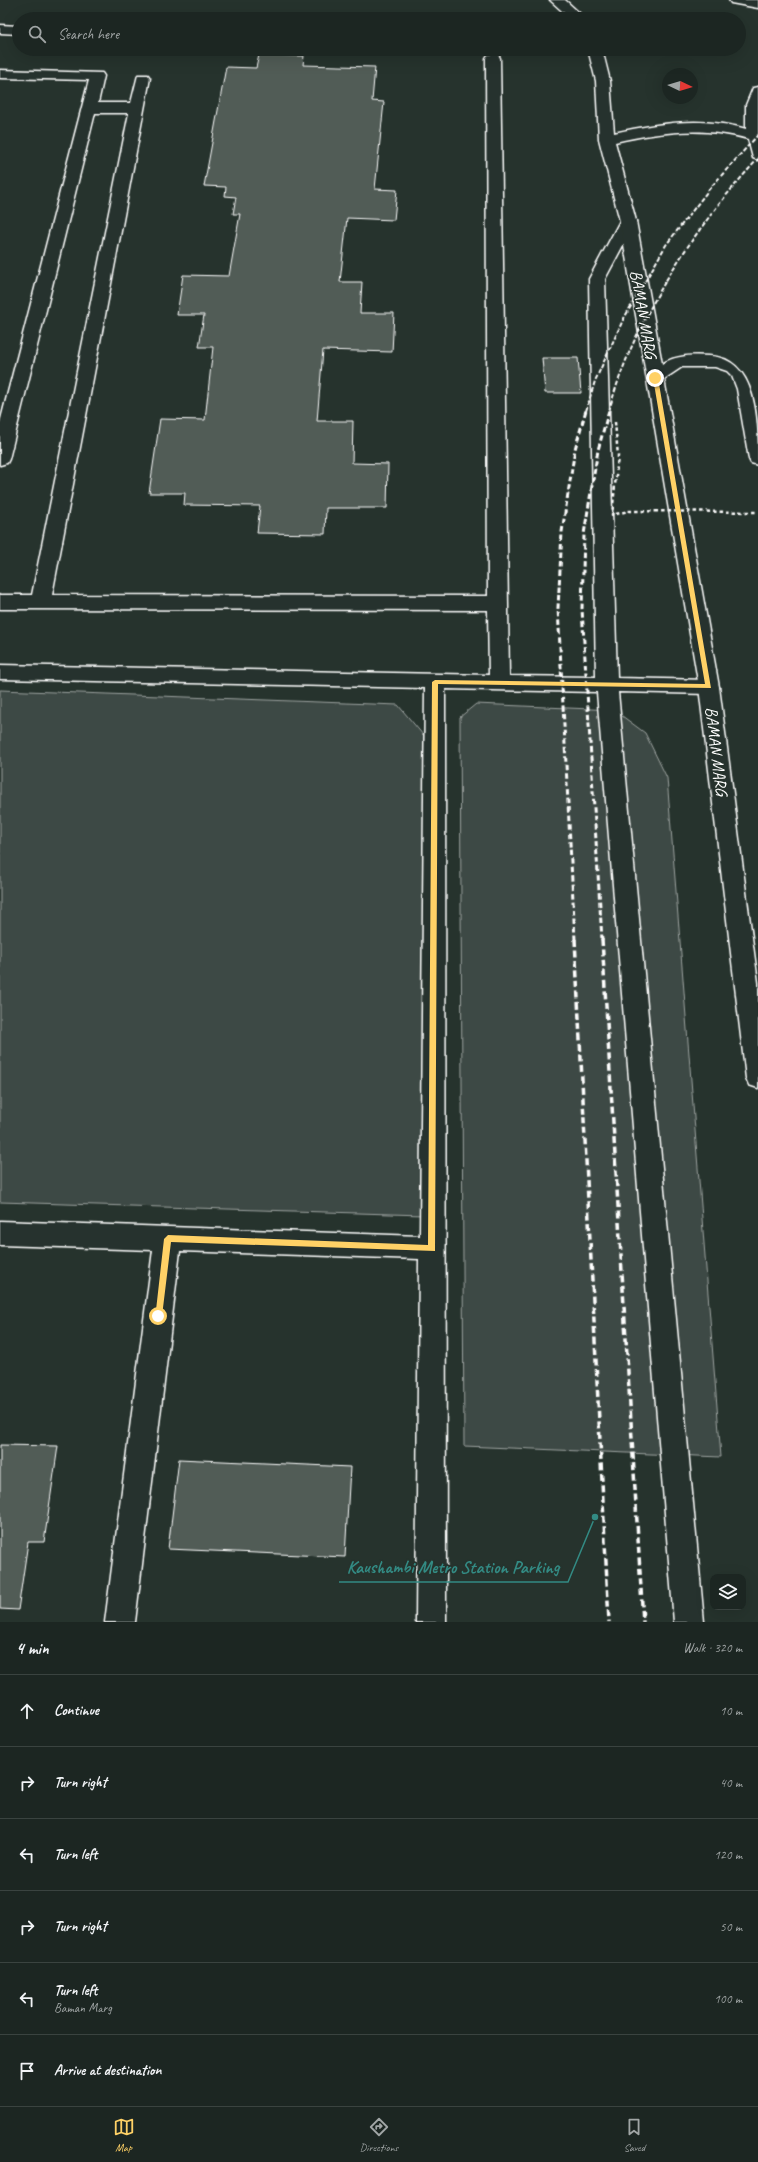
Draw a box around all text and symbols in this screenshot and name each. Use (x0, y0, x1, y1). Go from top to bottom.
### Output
search box (12, 12, 746, 56)
icon: search (26, 23, 48, 45)
text: Search here (58, 25, 119, 44)
north arrow (662, 68, 698, 104)
street label: BAMAN MARG (625, 268, 662, 362)
route end (646, 369, 664, 387)
street label: BAMAN MARG (701, 706, 733, 799)
route start (149, 1307, 167, 1325)
callout: Kaushambi Metro Station Parking (339, 1552, 568, 1582)
text: Kaushambi Metro Station Parking (347, 1556, 561, 1578)
map controls (710, 1574, 746, 1610)
button: layers (710, 1574, 746, 1610)
text: 4 min (16, 1638, 49, 1659)
text: Walk · 320 m (683, 1640, 742, 1656)
icon: ahead (16, 1700, 38, 1722)
text: Continue (54, 1701, 99, 1720)
text: 10 m (720, 1703, 742, 1719)
icon: right (16, 1772, 38, 1794)
text: Turn right (54, 1773, 107, 1792)
text: 40 m (720, 1775, 742, 1791)
icon: left (16, 1844, 38, 1866)
text: Turn left (54, 1845, 97, 1864)
text: 120 m (714, 1847, 742, 1863)
icon: right (16, 1916, 38, 1938)
text: Turn right (54, 1917, 107, 1936)
text: 50 m (720, 1919, 742, 1935)
text: Turn left (54, 1981, 97, 2000)
icon: left (16, 1988, 38, 2010)
text: 100 m (714, 1991, 742, 2007)
text: Baman Marg (54, 2000, 112, 2016)
icon: arrive (16, 2060, 38, 2082)
text: Arrive at destination (54, 2061, 161, 2080)
tab: Map (113, 2116, 135, 2154)
tab: Directions (360, 2116, 398, 2154)
tab: Saved (623, 2116, 645, 2154)

